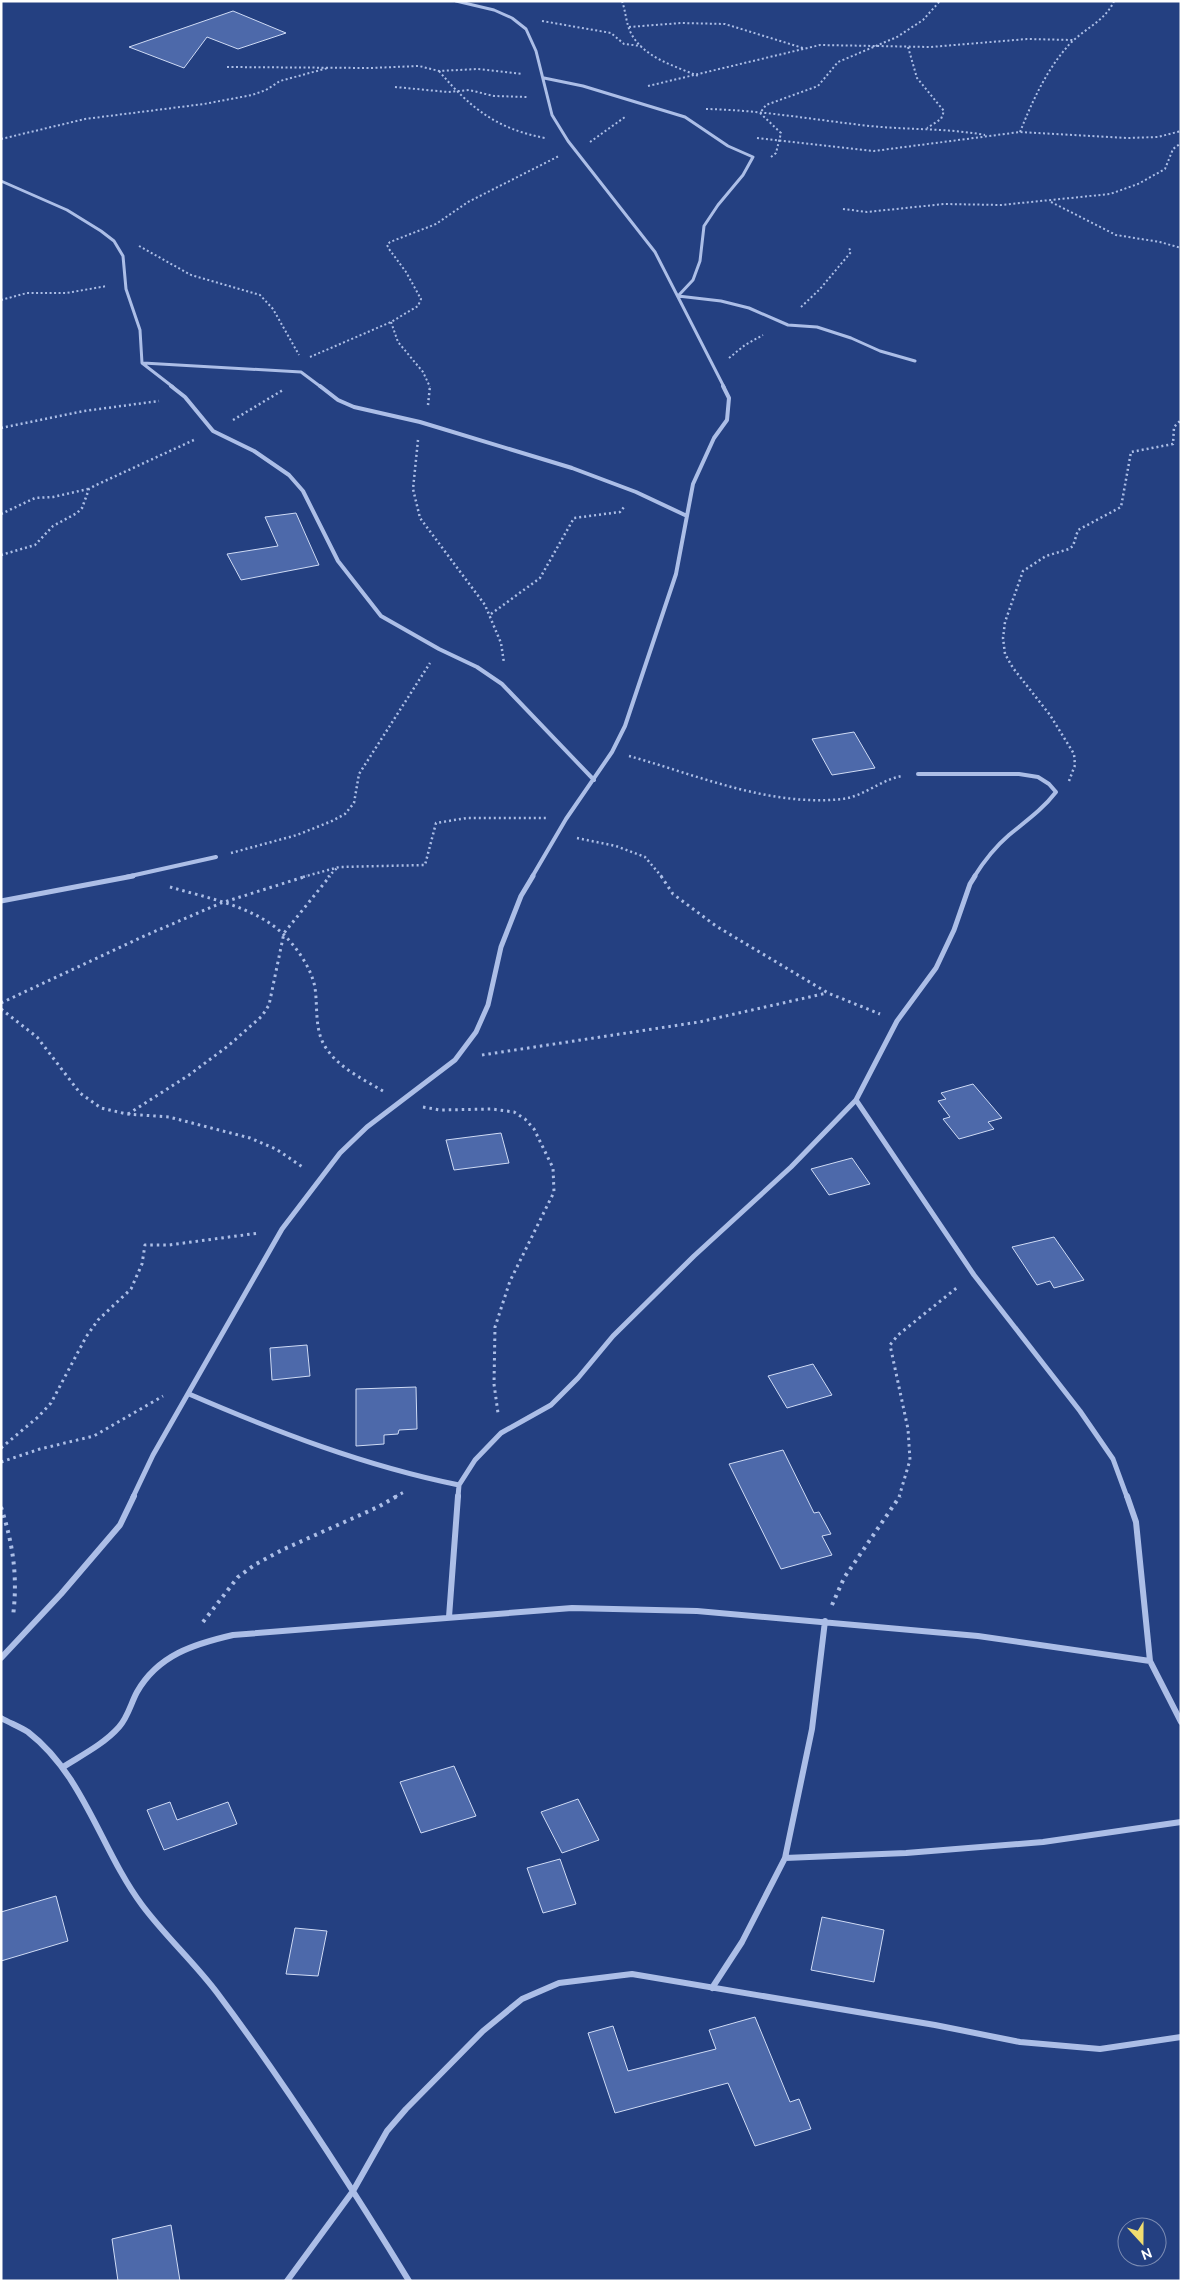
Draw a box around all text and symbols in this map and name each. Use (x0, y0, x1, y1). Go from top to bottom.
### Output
north arrow (1117, 2217, 1167, 2267)
text: N (1139, 2245, 1154, 2263)

